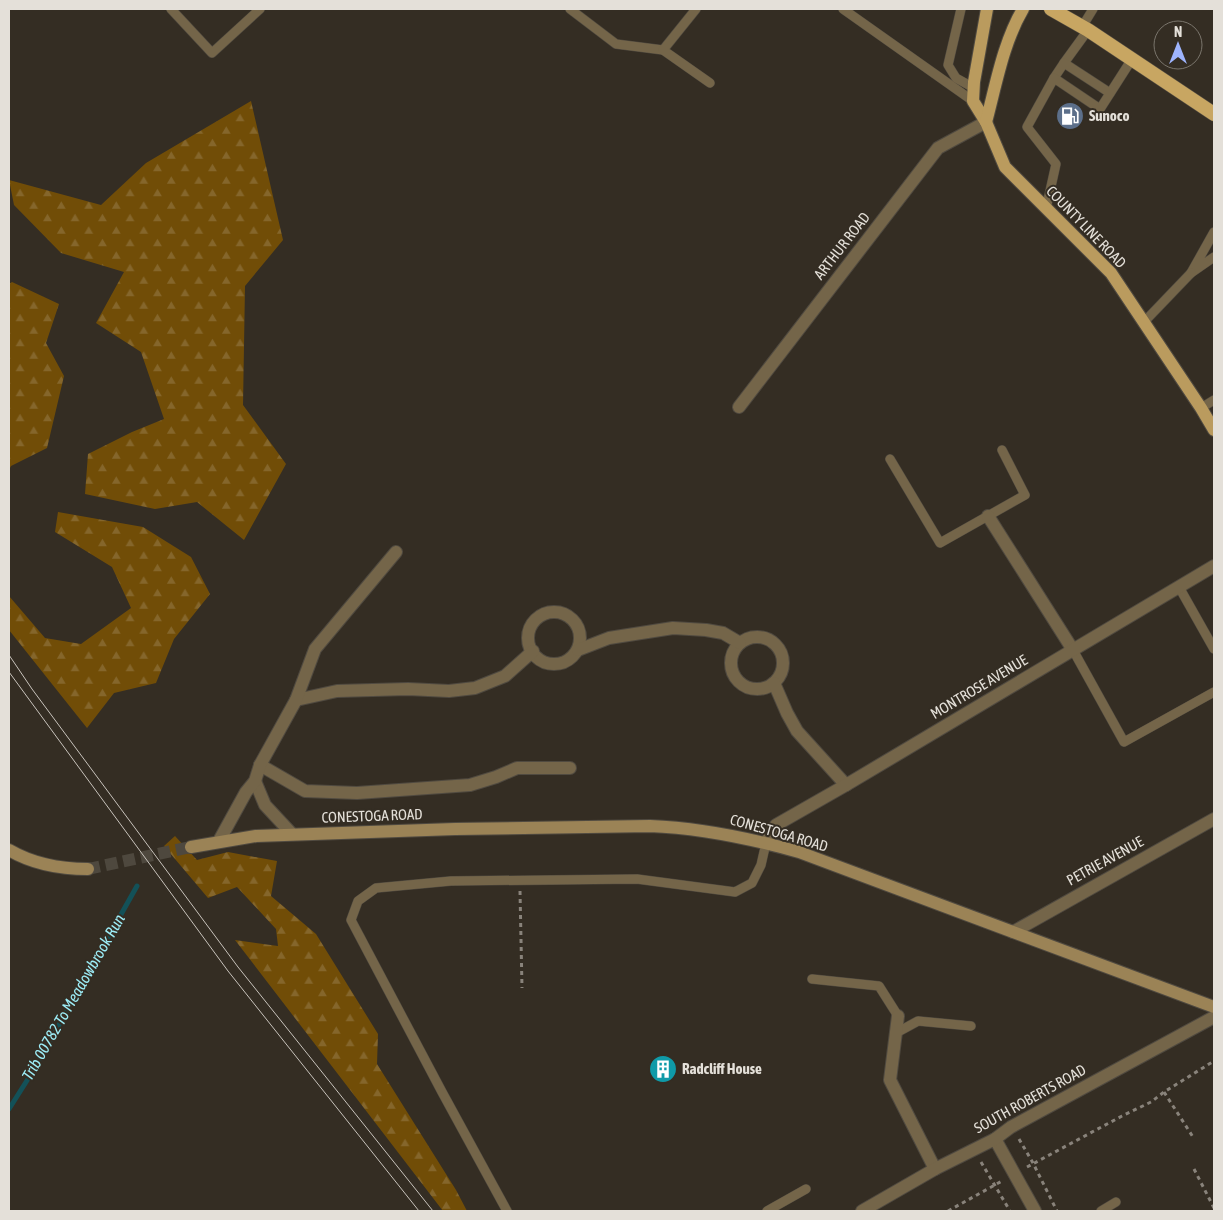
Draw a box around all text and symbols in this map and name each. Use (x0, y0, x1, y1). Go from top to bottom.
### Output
north arrow (1153, 20, 1203, 70)
text: N (1174, 24, 1182, 40)
fuel station icon: Sunoco (1055, 101, 1085, 131)
place label: Sunoco (1089, 107, 1129, 124)
street label: COUNTY LINE ROAD (1043, 182, 1130, 271)
street label: ARTHUR ROAD (810, 209, 873, 283)
street label: MONTROSE AVENUE (927, 651, 1031, 722)
street label: CONESTOGA ROAD (321, 805, 423, 826)
street label: CONESTOGA ROAD (728, 810, 830, 855)
street label: PETRIE AVENUE (1063, 832, 1147, 889)
water label: Trib 00782 To Meadowbrook Run (18, 910, 128, 1083)
building icon: Radcliff House (648, 1054, 678, 1084)
place label: Radcliff House (682, 1060, 762, 1077)
street label: SOUTH ROBERTS ROAD (971, 1061, 1089, 1136)

